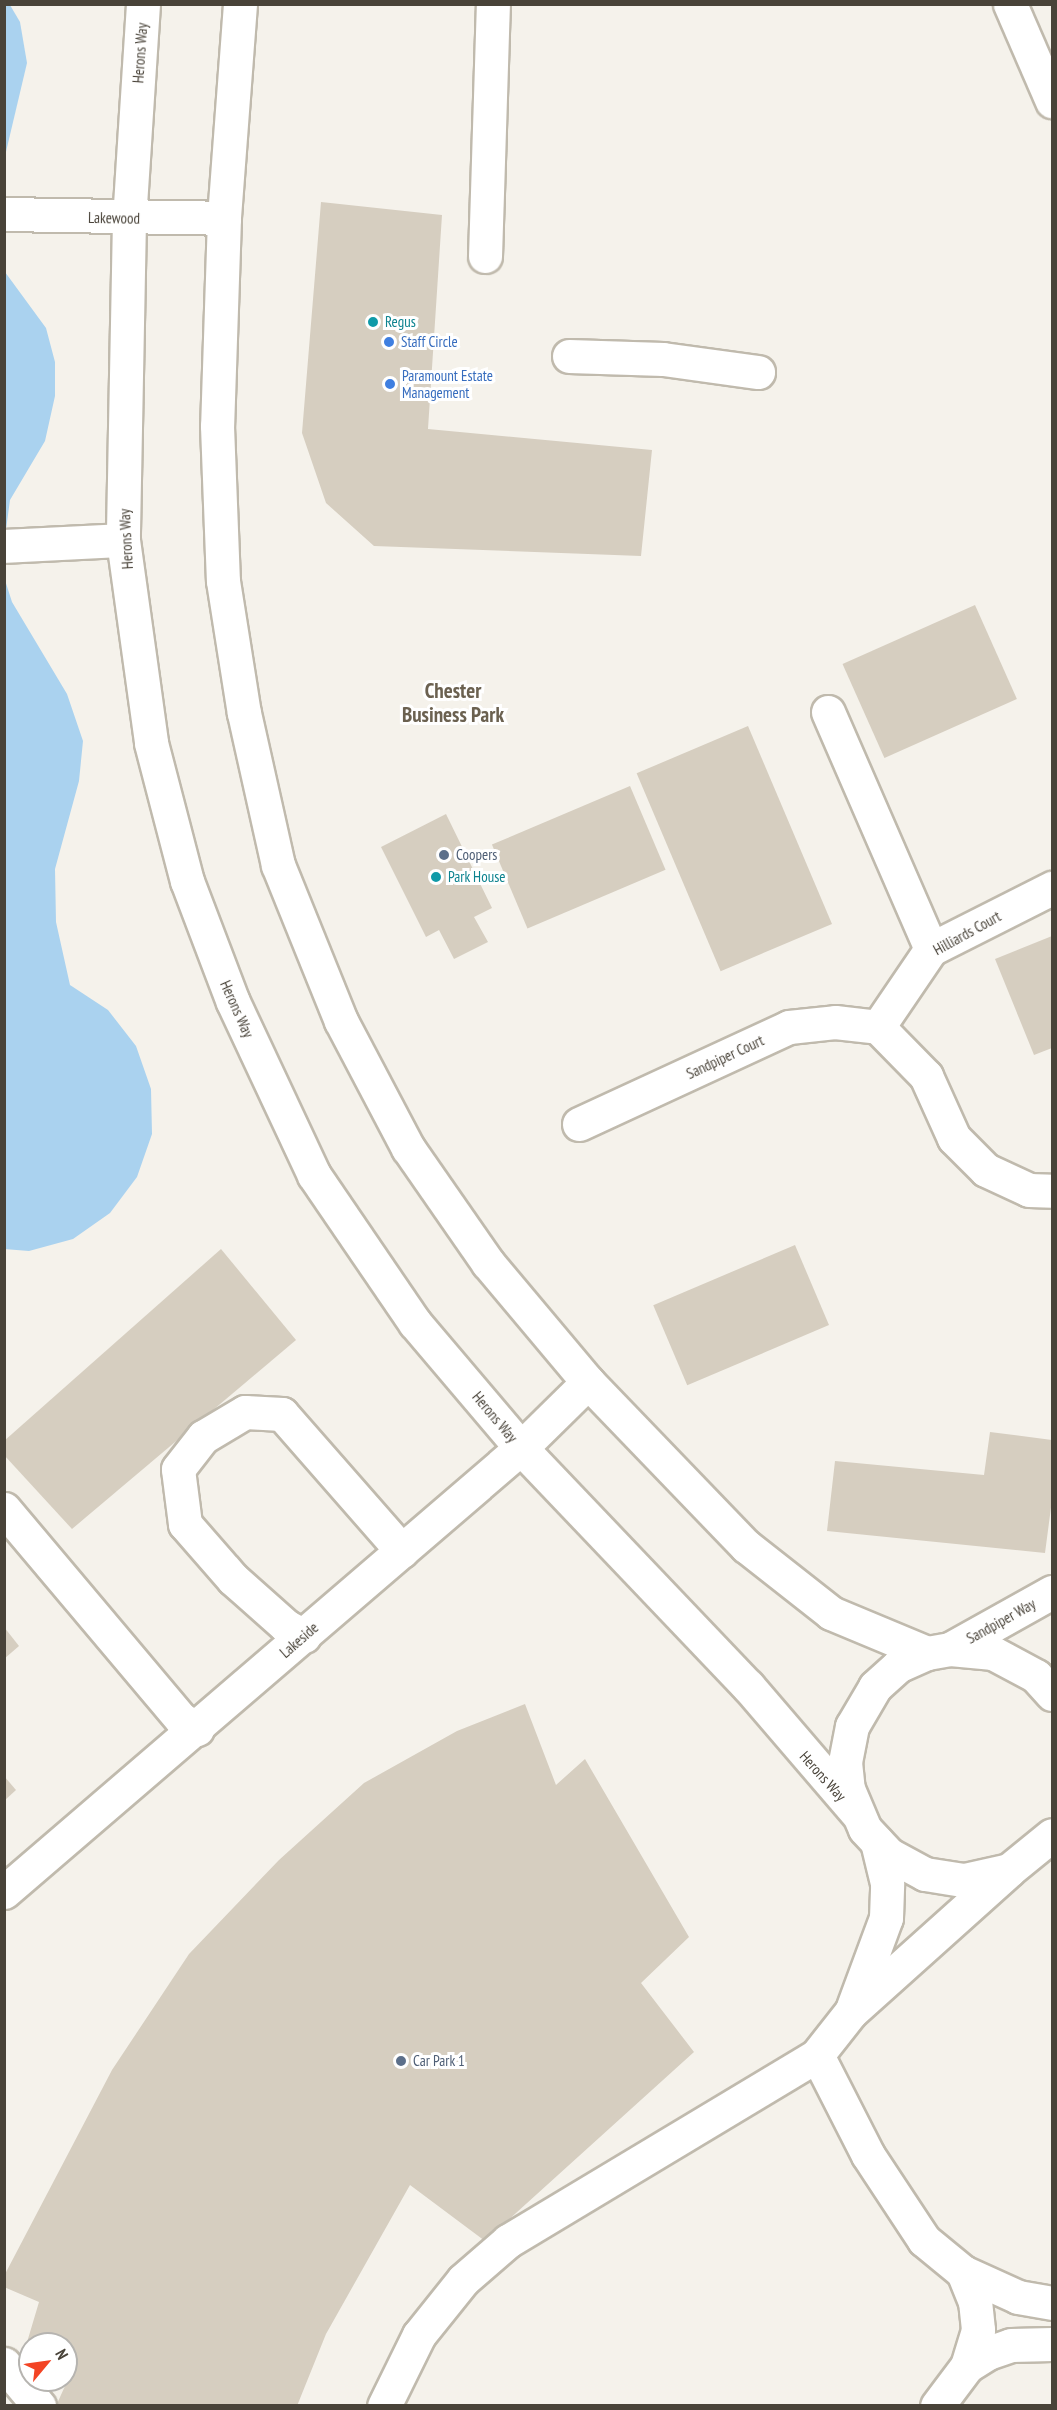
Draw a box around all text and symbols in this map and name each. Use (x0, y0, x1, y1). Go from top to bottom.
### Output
street label: Herons Way (129, 22, 151, 84)
street label: Lakewood (88, 209, 140, 227)
place label: Regus (385, 313, 416, 331)
marker: Regus (366, 315, 380, 329)
place label: Staff Circle (401, 333, 458, 351)
marker: Staff Circle (382, 335, 396, 349)
place label: Paramount Estate Management (402, 366, 493, 401)
marker: Paramount Estate Management (383, 377, 397, 391)
street label: Herons Way (115, 508, 137, 570)
district label: Chester Business Park (402, 678, 504, 728)
place label: Coopers (456, 846, 497, 864)
marker: Coopers (437, 848, 451, 862)
place label: Park House (448, 868, 506, 886)
marker: Park House (429, 870, 443, 884)
street label: Hilliards Court (930, 907, 1004, 959)
street label: Herons Way (216, 978, 258, 1040)
street label: Sandpiper Court (683, 1031, 767, 1083)
street label: Herons Way (469, 1388, 521, 1446)
street label: Sandpiper Way (963, 1595, 1039, 1647)
street label: Lakeside (276, 1618, 322, 1662)
street label: Herons Way (796, 1747, 850, 1805)
place label: Car Park 1 (413, 2052, 465, 2070)
marker: Car Park 1 (394, 2054, 408, 2068)
north arrow (18, 2332, 78, 2392)
text: N (51, 2346, 73, 2363)

